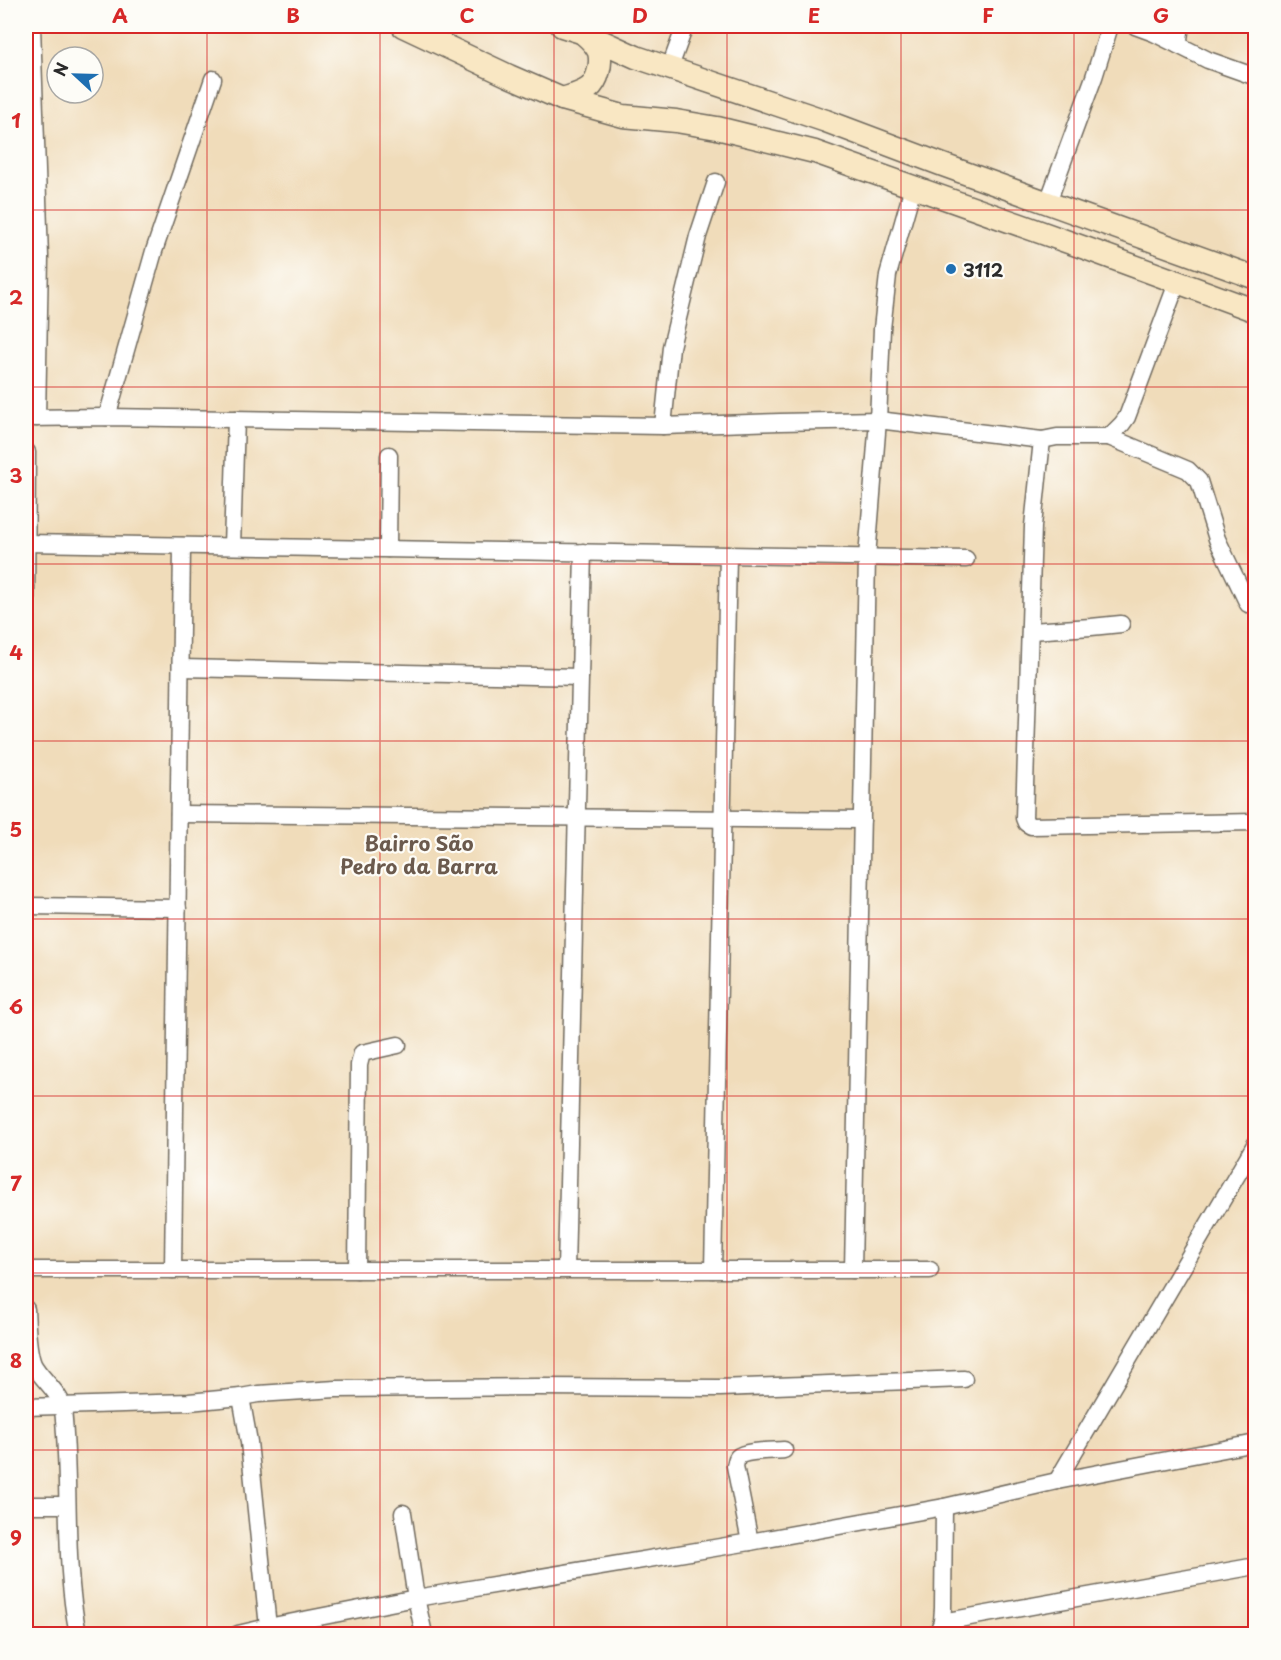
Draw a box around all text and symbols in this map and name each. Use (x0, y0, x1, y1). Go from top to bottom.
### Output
text: A (112, 0, 128, 30)
text: B (286, 0, 300, 30)
text: C (459, 0, 475, 30)
text: D (632, 0, 648, 30)
text: E (808, 0, 820, 30)
text: F (982, 0, 994, 30)
text: G (1153, 0, 1169, 30)
north arrow (45, 45, 105, 105)
text: N (47, 59, 74, 79)
text: 1 (11, 105, 21, 135)
place label: 3112 (963, 256, 1004, 283)
marker: 3112 (944, 262, 958, 276)
text: 2 (9, 282, 23, 312)
text: 3 (9, 460, 23, 490)
text: 4 (9, 637, 23, 667)
text: 5 (10, 814, 22, 844)
district label: Bairro São Pedro da Barra (340, 828, 498, 881)
text: 6 (9, 991, 23, 1021)
text: 7 (10, 1168, 22, 1198)
text: 8 (10, 1345, 22, 1375)
text: 9 (10, 1522, 22, 1552)

